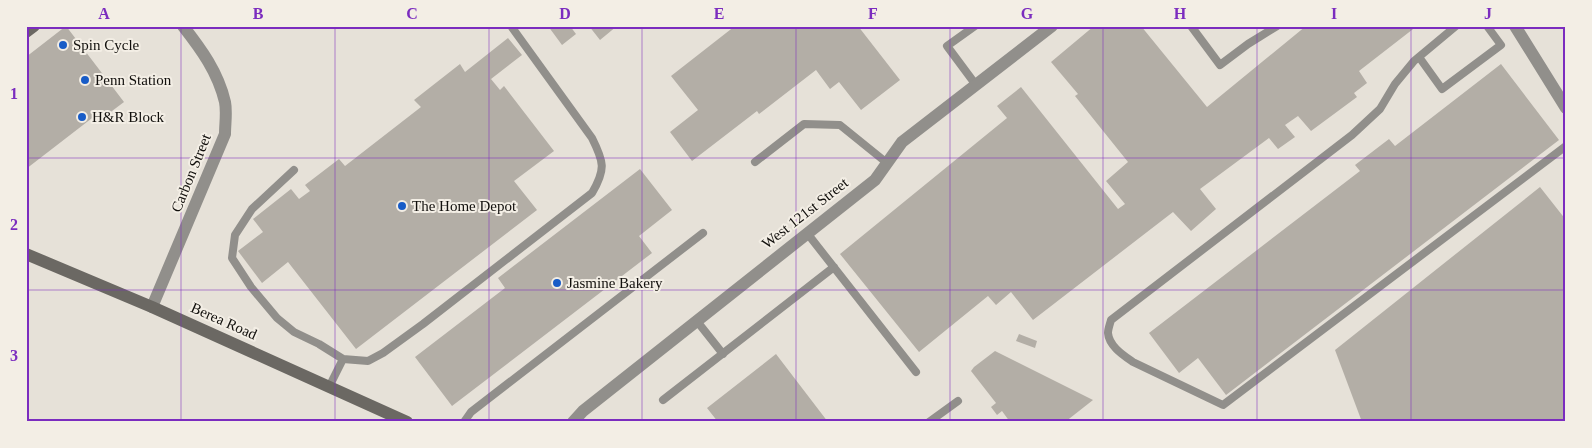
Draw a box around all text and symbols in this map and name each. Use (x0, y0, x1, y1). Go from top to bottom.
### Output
text: A (98, 5, 110, 22)
text: B (253, 5, 264, 22)
text: C (406, 5, 418, 22)
text: D (559, 5, 571, 22)
text: E (714, 5, 724, 22)
text: F (868, 5, 878, 22)
text: G (1021, 5, 1034, 22)
text: H (1174, 5, 1187, 22)
text: I (1331, 5, 1337, 22)
text: J (1484, 5, 1492, 22)
place label: Spin Cycle (73, 37, 140, 53)
marker: Spin Cycle (57, 39, 69, 51)
place label: Penn Station (95, 72, 172, 88)
marker: Penn Station (79, 74, 91, 86)
text: 1 (10, 85, 18, 102)
place label: H&R Block (92, 109, 165, 125)
marker: H&R Block (76, 111, 88, 123)
street label: Carbon Street (168, 131, 214, 214)
street label: West 121st Street (759, 174, 852, 252)
place label: The Home Depot (412, 198, 517, 214)
marker: The Home Depot (396, 200, 408, 212)
text: 2 (10, 216, 18, 233)
place label: Jasmine Bakery (567, 275, 663, 291)
marker: Jasmine Bakery (551, 277, 563, 289)
street label: Berea Road (189, 299, 260, 343)
text: 3 (10, 347, 18, 364)

